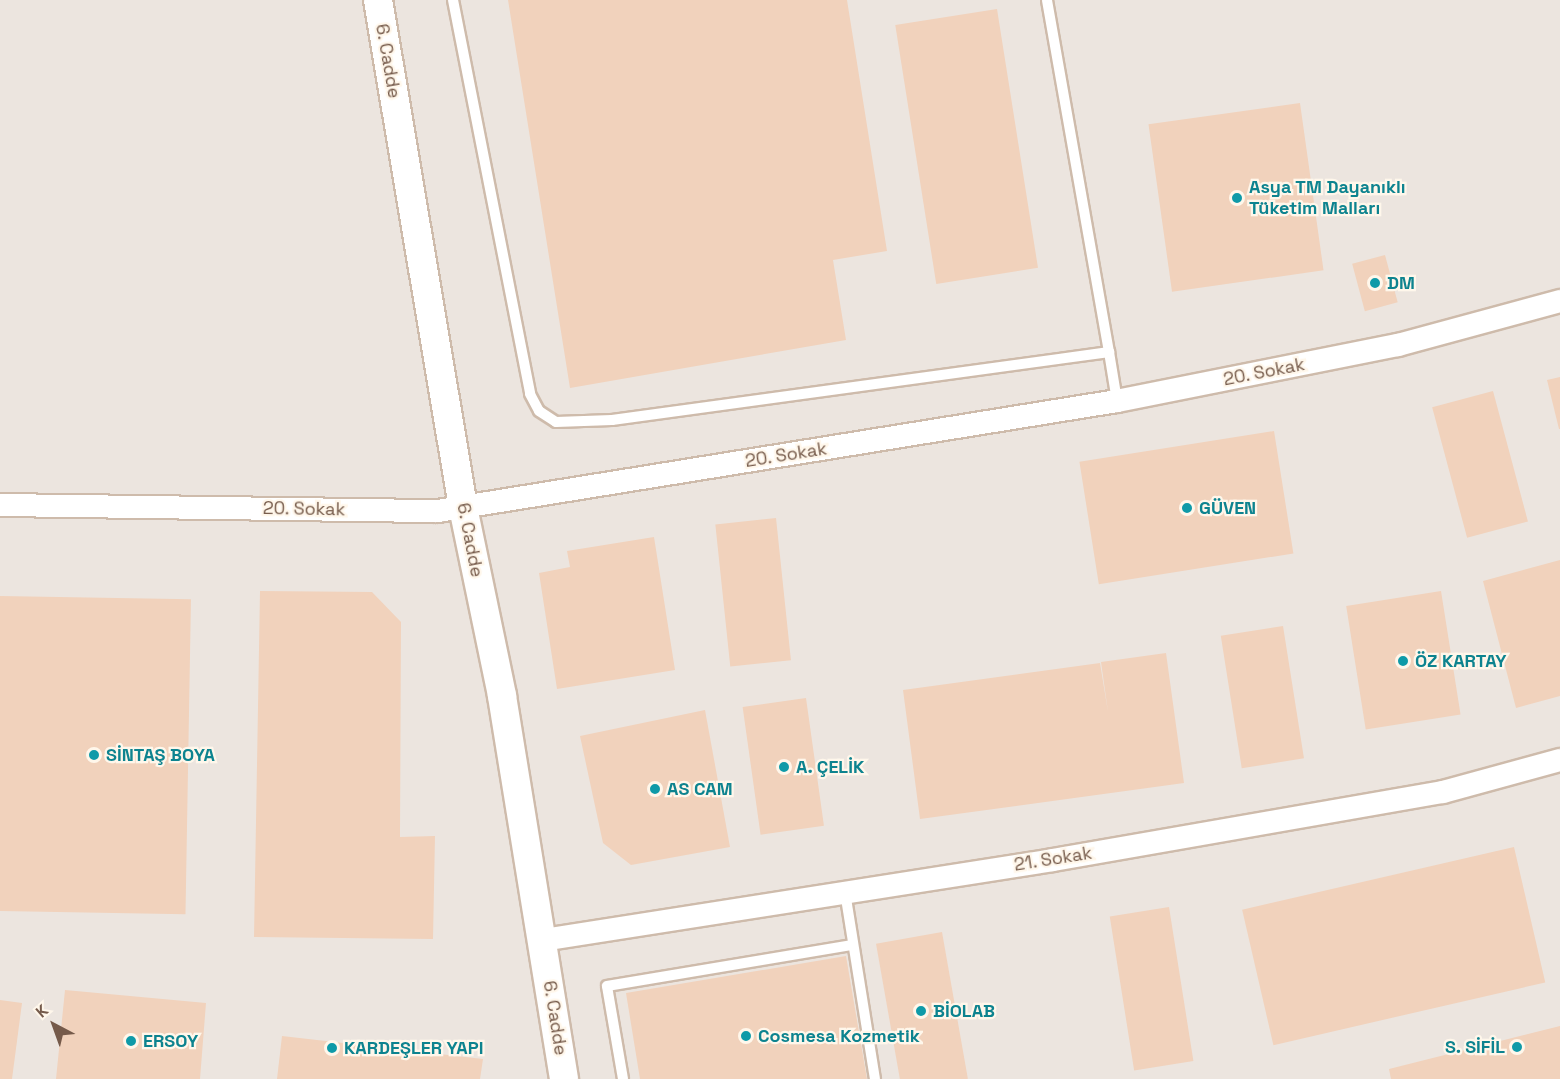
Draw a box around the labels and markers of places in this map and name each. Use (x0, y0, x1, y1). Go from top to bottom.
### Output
place label: Asya TM Dayanıklı Tüketim Malları (1249, 177, 1406, 219)
marker: Asya TM Dayanıklı Tüketim Malları (1230, 191, 1244, 205)
place label: DM (1387, 272, 1415, 294)
marker: DM (1368, 276, 1382, 290)
place label: GÜVEN (1199, 497, 1256, 519)
marker: GÜVEN (1180, 501, 1194, 515)
place label: ÖZ KARTAY (1415, 650, 1507, 672)
marker: ÖZ KARTAY (1396, 654, 1410, 668)
place label: SİNTAŞ BOYA (106, 744, 215, 766)
marker: SİNTAŞ BOYA (87, 748, 101, 762)
place label: A. ÇELİK (796, 756, 865, 778)
marker: A. ÇELİK (777, 760, 791, 774)
place label: AS CAM (667, 778, 733, 800)
marker: AS CAM (648, 782, 662, 796)
place label: BİOLAB (933, 1000, 995, 1022)
marker: BİOLAB (914, 1004, 928, 1018)
place label: Cosmesa Kozmetik (758, 1025, 920, 1047)
marker: Cosmesa Kozmetik (739, 1029, 753, 1043)
place label: ERSOY (143, 1030, 198, 1052)
marker: ERSOY (124, 1034, 138, 1048)
place label: S. SİFİL (1444, 1036, 1505, 1058)
place label: KARDEŞLER YAPI (344, 1037, 484, 1059)
marker: S. SİFİL (1510, 1040, 1524, 1054)
marker: KARDEŞLER YAPI (325, 1041, 339, 1055)

